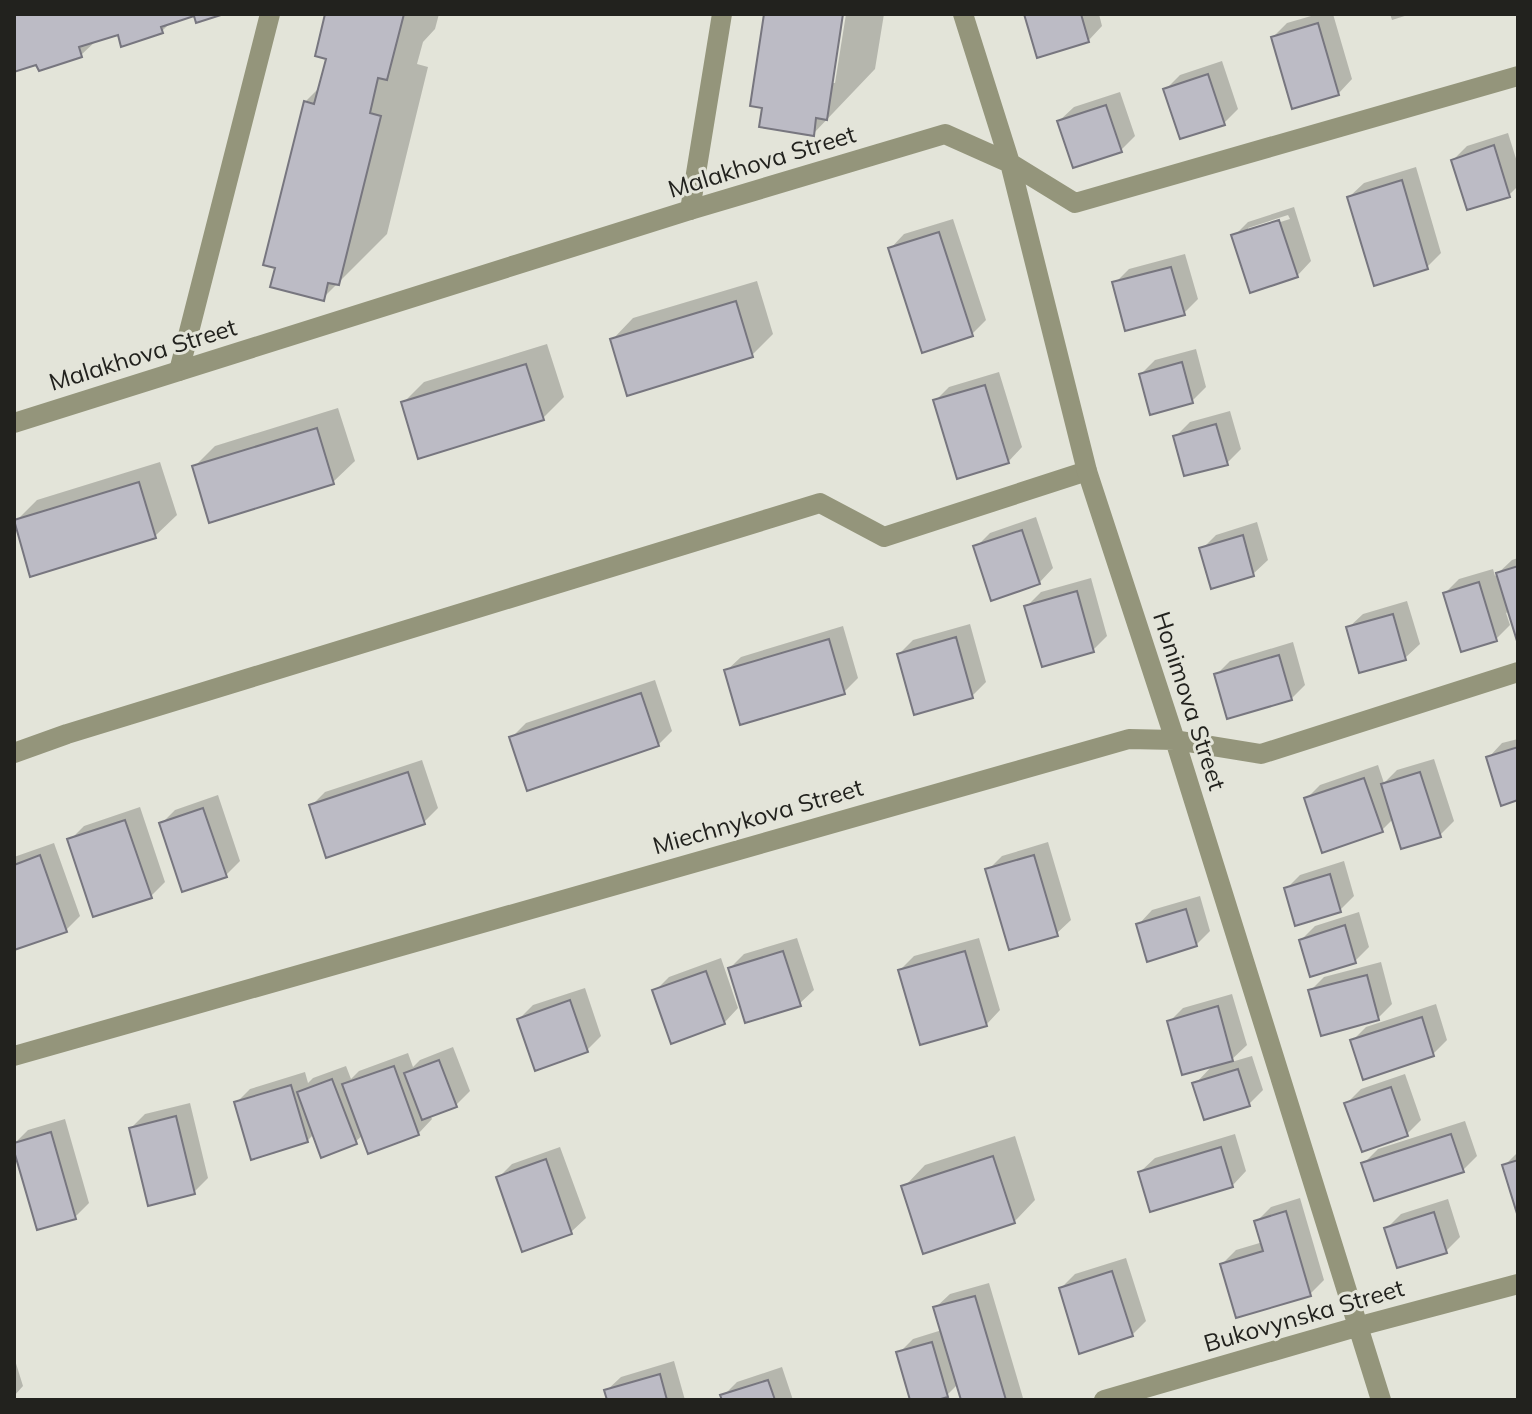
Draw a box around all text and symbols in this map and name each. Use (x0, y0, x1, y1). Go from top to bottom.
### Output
street label: Malakhova Street (664, 118, 859, 204)
street label: Malakhova Street (45, 311, 240, 397)
street label: Honimova Street (1147, 608, 1233, 794)
street label: Miechnykova Street (649, 772, 866, 860)
street label: Bukovynska Street (1200, 1272, 1407, 1358)

